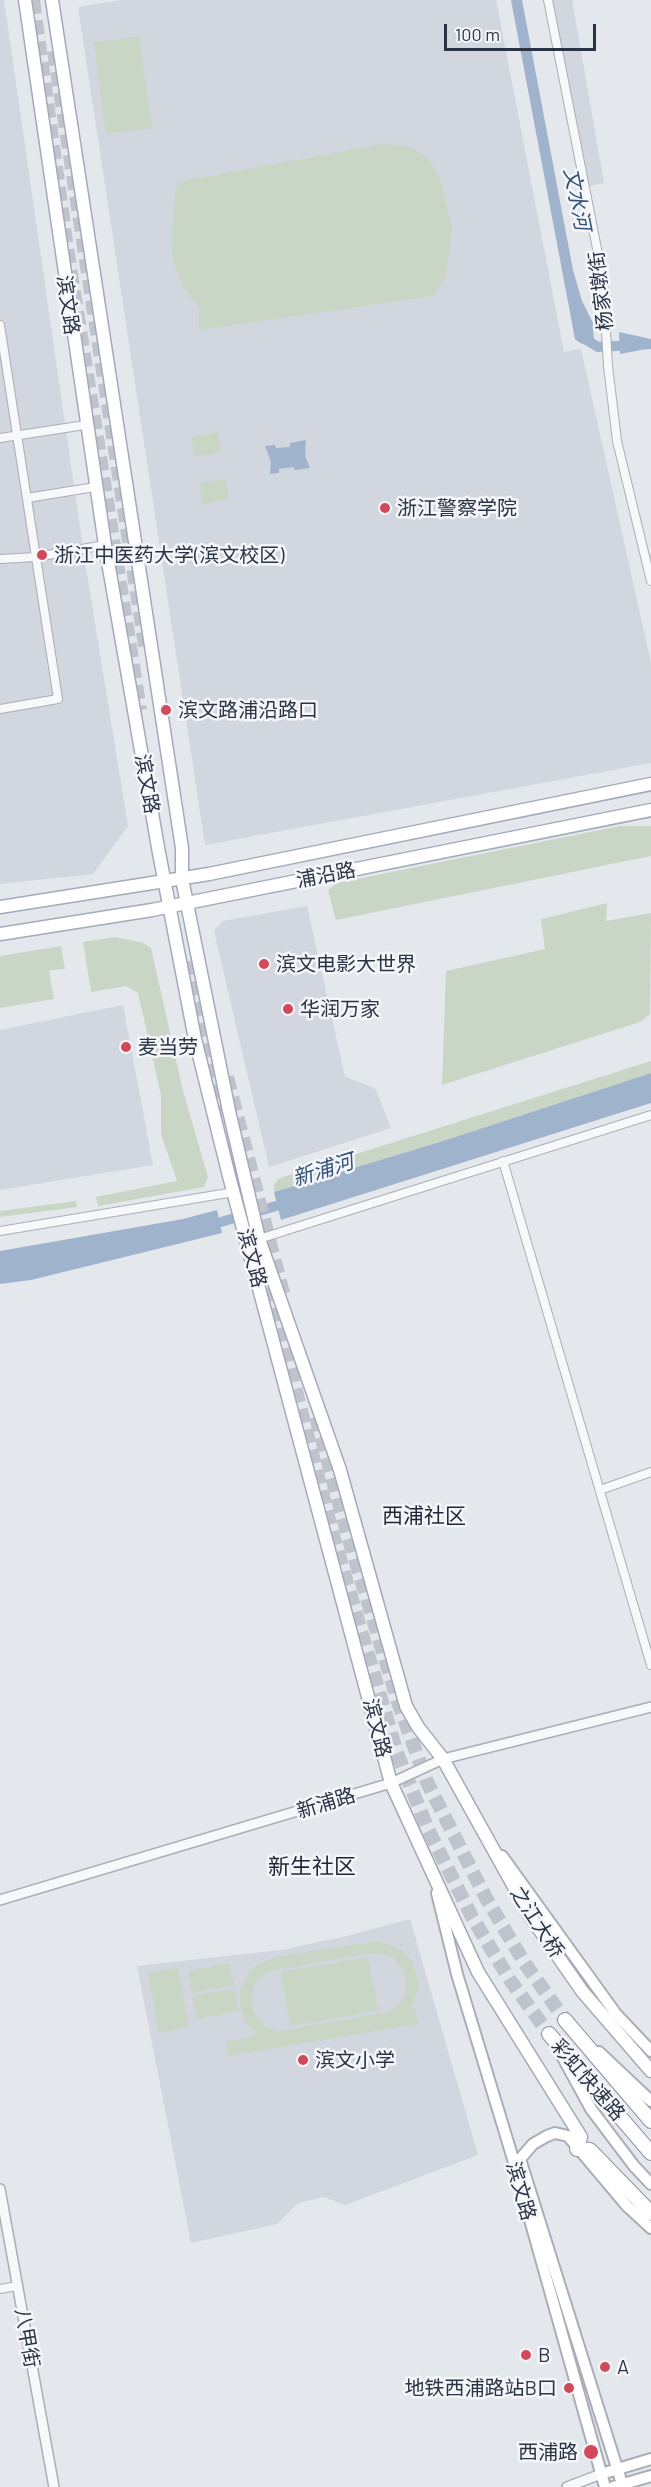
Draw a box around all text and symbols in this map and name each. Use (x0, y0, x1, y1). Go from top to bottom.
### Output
scale bar (447, 12, 598, 50)
text: 100 m (455, 23, 500, 45)
water label: 文水河 (559, 166, 595, 232)
street label: 杨家墩街 (584, 250, 618, 332)
street label: 滨文路 (52, 274, 84, 336)
place label: 浙江警察学院 (397, 496, 517, 520)
marker: 浙江警察学院 (378, 501, 392, 515)
place label: 浙江中医药大学(滨文校区) (54, 543, 284, 567)
marker: 浙江中医药大学(滨文校区) (35, 548, 49, 562)
place label: 滨文路浦沿路口 (178, 698, 318, 722)
marker: 滨文路浦沿路口 (159, 703, 173, 717)
street label: 滨文路 (130, 752, 164, 816)
street label: 浦沿路 (294, 857, 358, 893)
place label: 滨文电影大世界 (276, 952, 416, 976)
marker: 滨文电影大世界 (257, 957, 271, 971)
place label: 华润万家 (300, 997, 380, 1021)
marker: 华润万家 (281, 1002, 295, 1016)
place label: 麦当劳 (138, 1035, 198, 1059)
marker: 麦当劳 (119, 1040, 133, 1054)
water label: 新浦河 (289, 1149, 357, 1191)
street label: 滨文路 (233, 1226, 271, 1290)
district label: 西浦社区 (382, 1503, 466, 1529)
street label: 滨文路 (358, 1696, 396, 1760)
street label: 新浦路 (294, 1783, 358, 1823)
district label: 新生社区 (268, 1854, 356, 1880)
street label: 之江大桥 (505, 1882, 569, 1962)
street label: 彩虹快速路 (546, 2034, 630, 2126)
place label: 滨文小学 (315, 2048, 395, 2072)
marker: 滨文小学 (296, 2053, 310, 2067)
street label: 滨文路 (501, 2159, 541, 2223)
street label: 八甲街 (10, 2306, 44, 2370)
place label: B (538, 2343, 551, 2367)
marker: B (519, 2348, 533, 2362)
place label: A (617, 2355, 629, 2379)
marker: A (598, 2360, 612, 2374)
place label: 地铁西浦路站B口 (404, 2376, 557, 2400)
marker: 地铁西浦路站B口 (562, 2381, 576, 2395)
place label: 西浦路 (518, 2440, 578, 2464)
marker: 西浦路 (582, 2443, 600, 2461)

